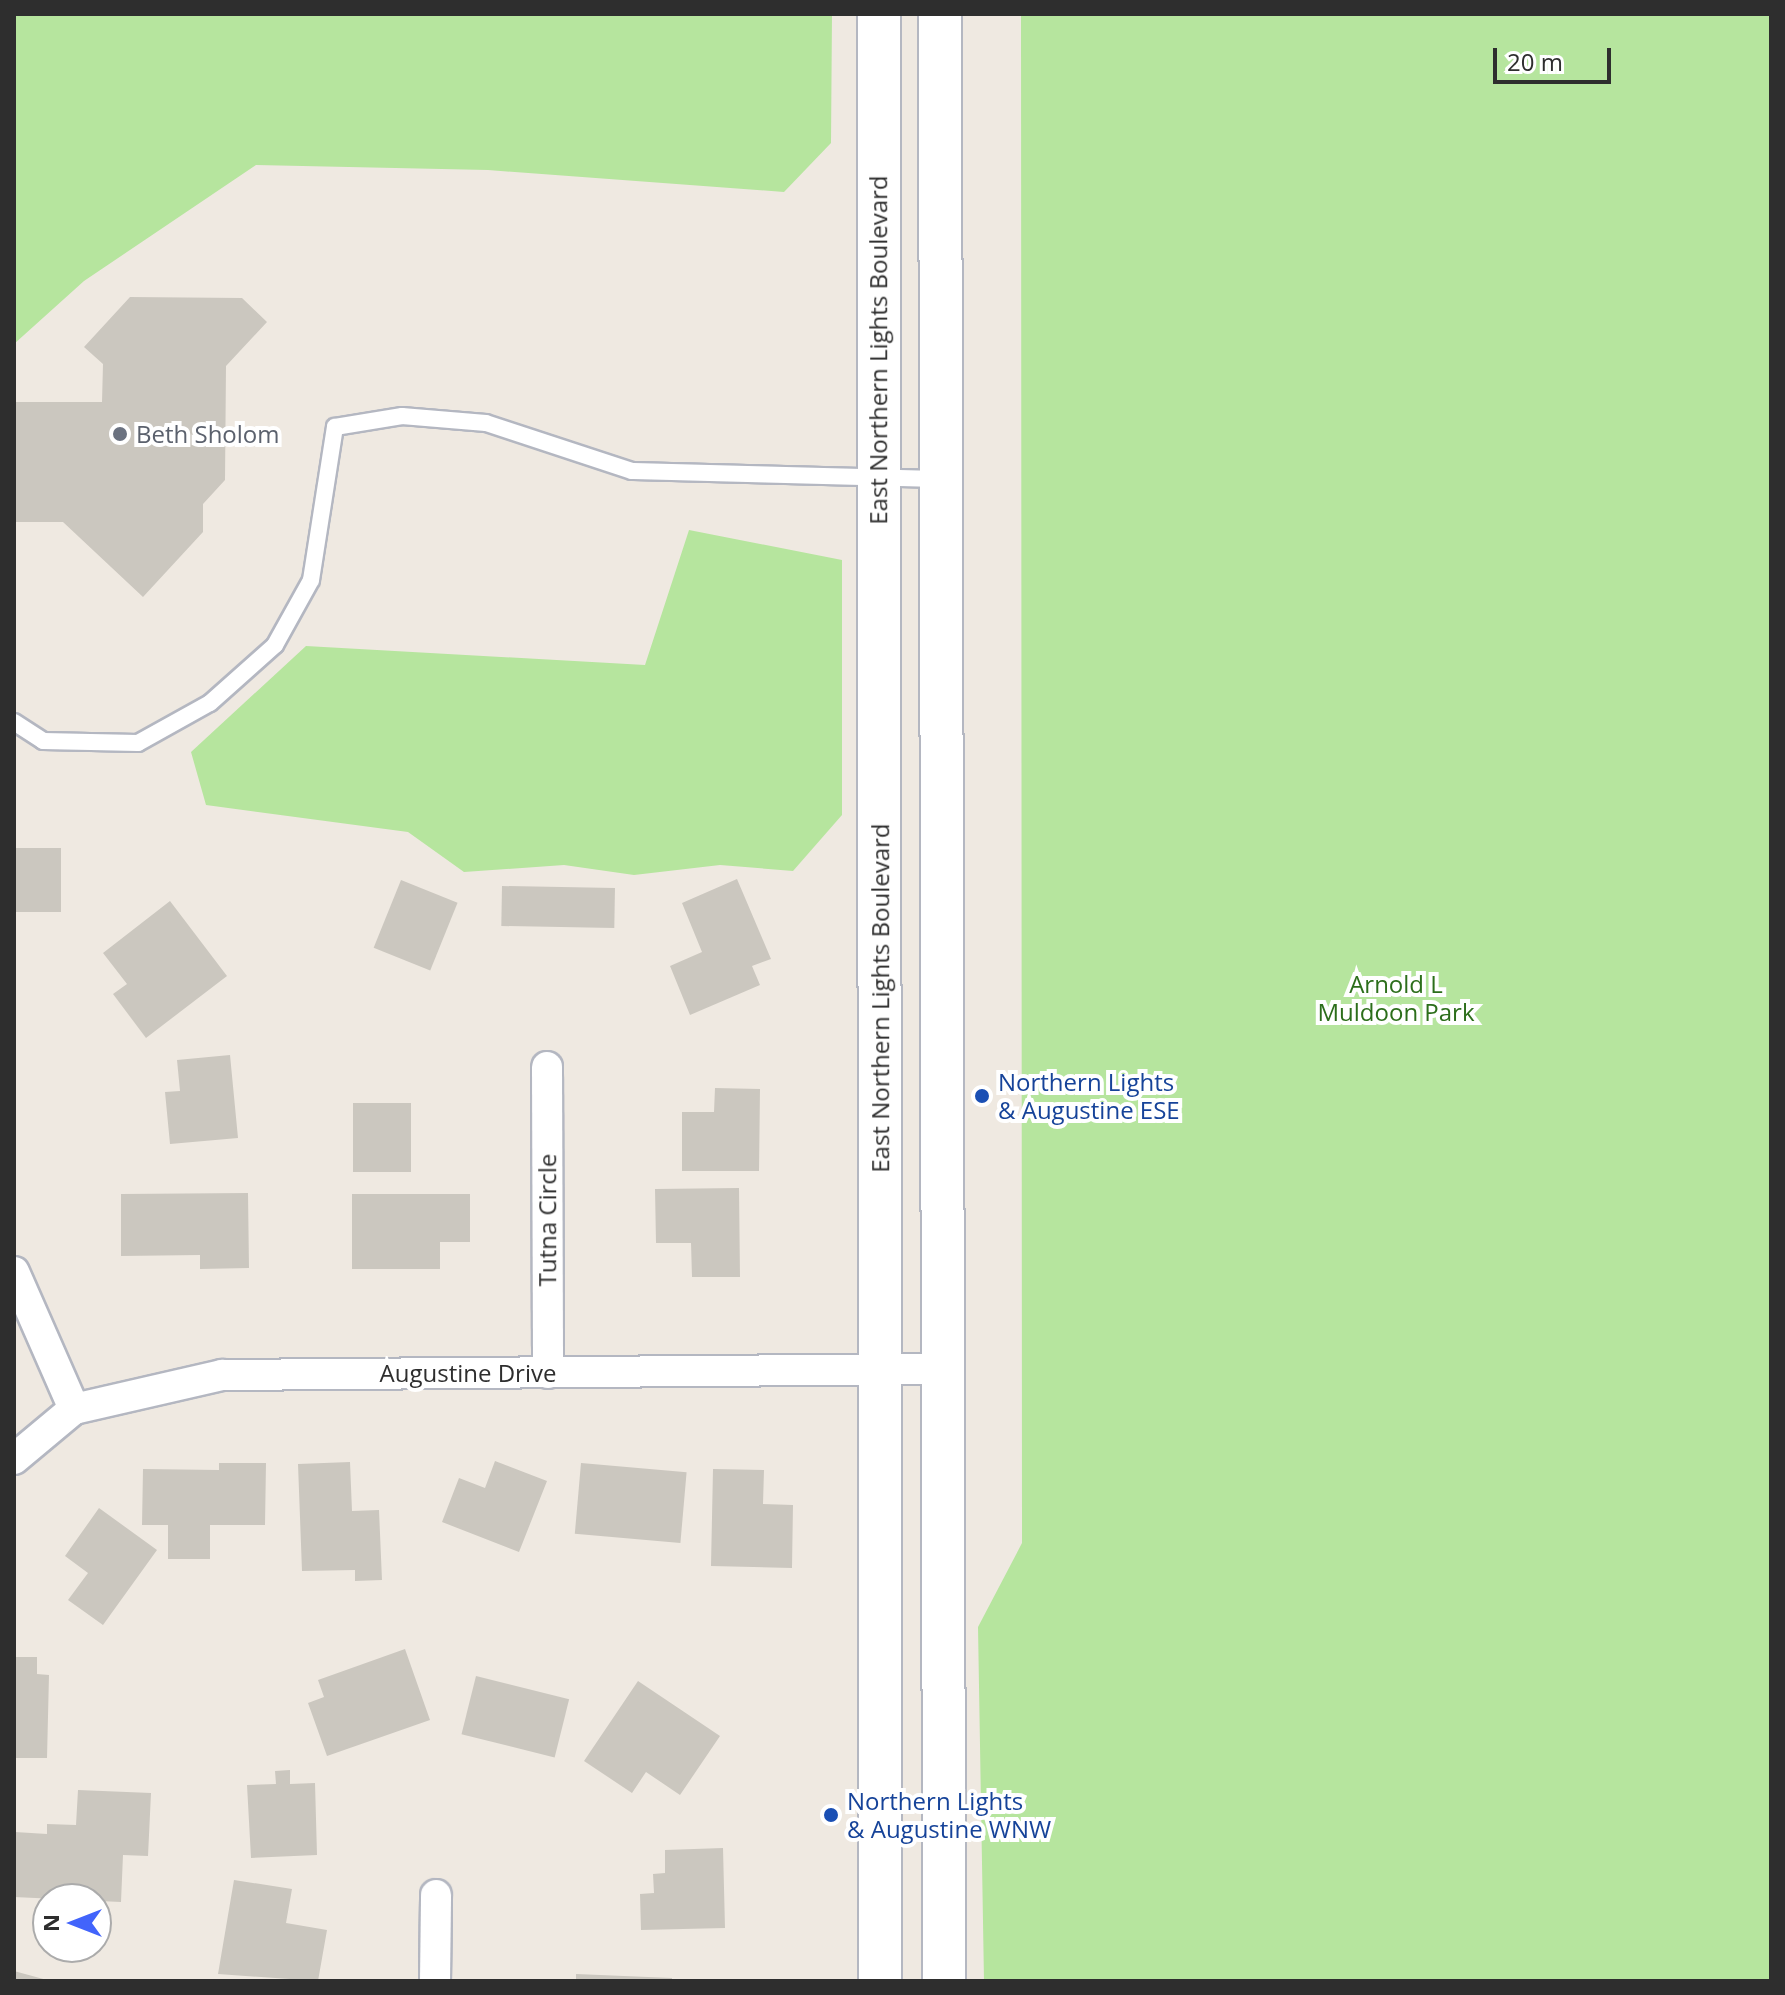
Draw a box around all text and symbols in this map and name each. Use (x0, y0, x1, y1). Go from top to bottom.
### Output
scale bar (1497, 32, 1615, 82)
text: 20 m (1507, 45, 1563, 78)
street label: East Northern Lights Boulevard (864, 175, 892, 525)
place label: Beth Sholom (136, 420, 280, 448)
marker: Beth Sholom (111, 425, 129, 443)
street label: East Northern Lights Boulevard (866, 823, 894, 1173)
park label: Arnold L Muldoon Park (1317, 970, 1475, 1026)
place label: Northern Lights & Augustine ESE (998, 1068, 1180, 1124)
marker: Northern Lights & Augustine ESE (973, 1087, 991, 1105)
street label: Tutna Circle (533, 1154, 561, 1286)
street label: Augustine Drive (380, 1359, 556, 1387)
place label: Northern Lights & Augustine WNW (847, 1787, 1051, 1843)
marker: Northern Lights & Augustine WNW (822, 1806, 840, 1824)
north arrow (32, 1883, 112, 1963)
text: N (35, 1914, 65, 1932)

